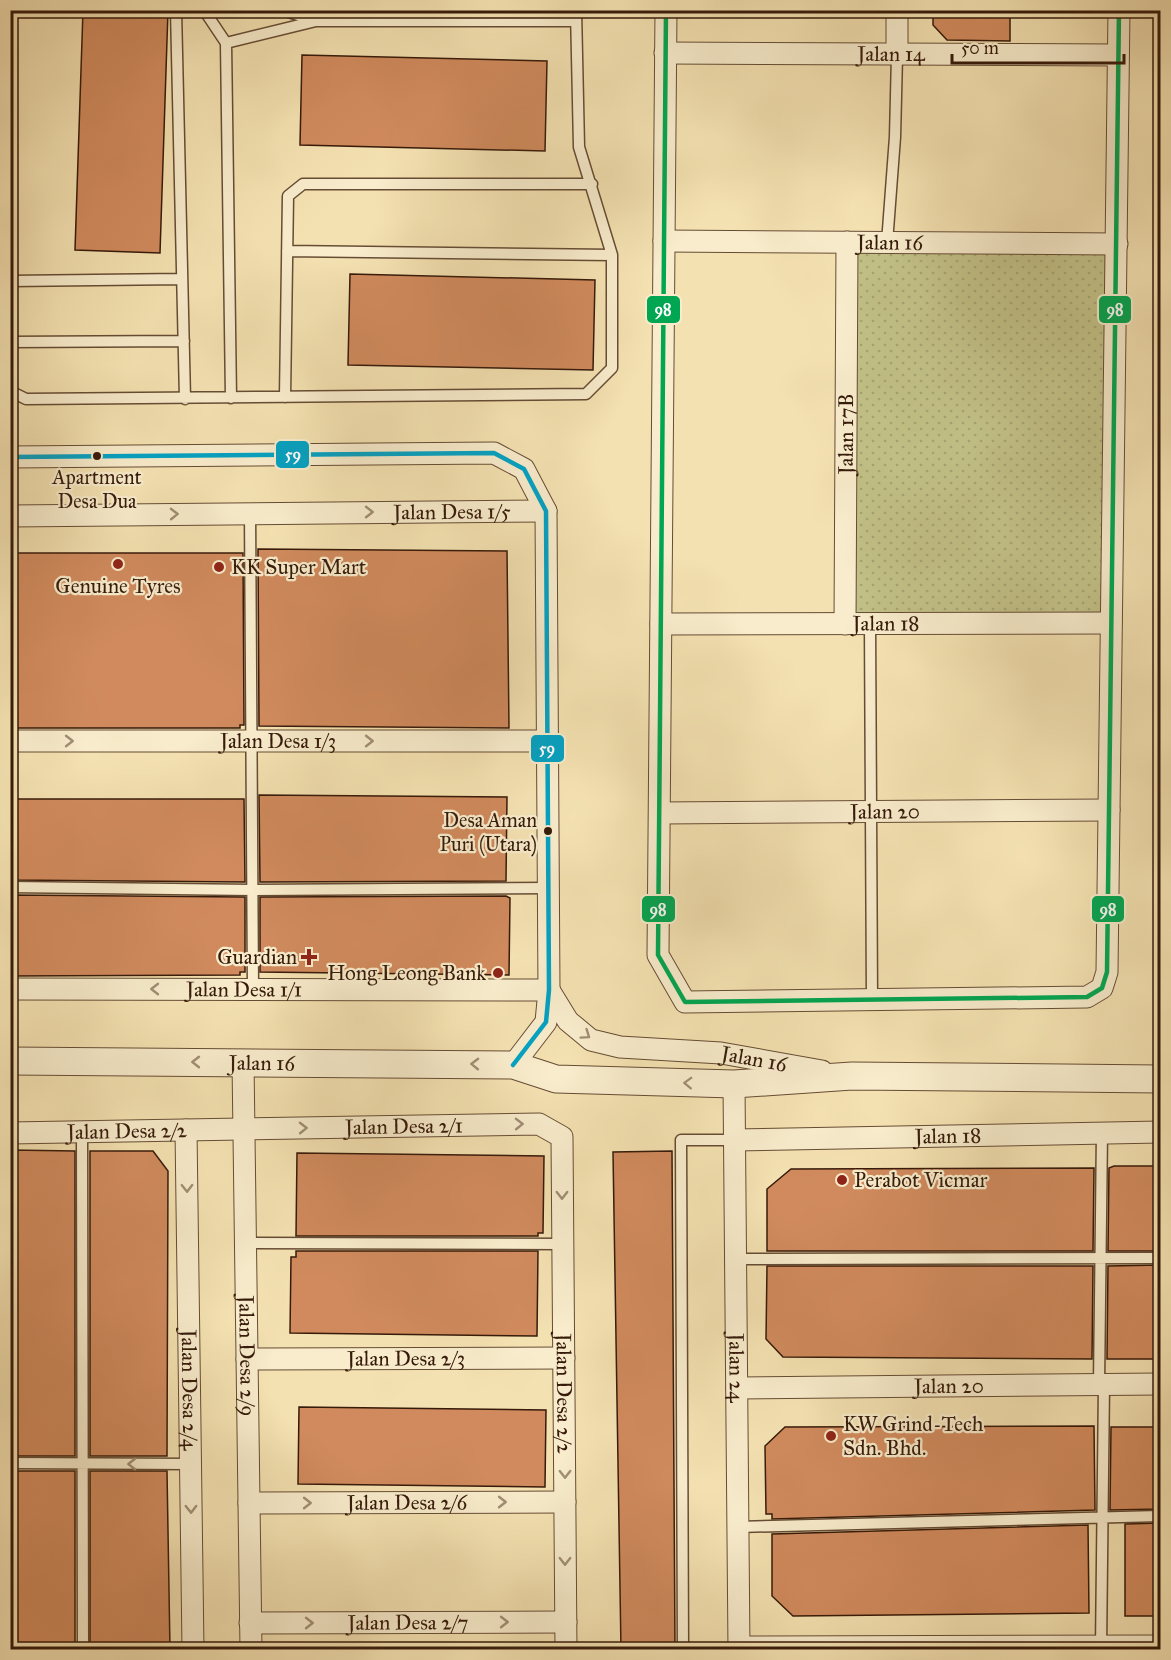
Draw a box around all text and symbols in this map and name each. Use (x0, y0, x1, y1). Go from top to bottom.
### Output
scale bar (952, 27, 1124, 65)
text: 50 m (961, 37, 999, 59)
street label: Jalan 14 (855, 41, 926, 67)
street label: Jalan 16 (855, 229, 924, 256)
line badge: 98 (646, 295, 681, 324)
line badge: 98 (1098, 295, 1132, 324)
text: 98 (654, 300, 672, 320)
text: 98 (1106, 300, 1124, 320)
street label: Jalan 17B (833, 394, 859, 476)
line badge: 59 (275, 440, 310, 469)
text: 59 (285, 445, 301, 465)
marker: Apartment Desa Dua (91, 450, 103, 462)
place label: Apartment Desa Dua (51, 465, 142, 513)
street label: Jalan Desa 1/5 (391, 498, 511, 525)
one-way arrow (364, 506, 373, 518)
one-way arrow (169, 507, 178, 520)
place label: KK Super Mart (231, 554, 367, 580)
marker: Genuine Tyres (111, 557, 125, 571)
marker: KK Super Mart (212, 560, 226, 574)
place label: Genuine Tyres (55, 573, 181, 599)
street label: Jalan 18 (851, 610, 919, 637)
street label: Jalan Desa 1/3 (218, 728, 336, 754)
line badge: 59 (530, 734, 565, 763)
one-way arrow (65, 735, 74, 747)
one-way arrow (365, 735, 374, 747)
text: 59 (539, 739, 555, 759)
street label: Jalan 20 (848, 798, 920, 825)
place label: Desa Aman Puri (Utara) (440, 808, 537, 857)
marker: Desa Aman Puri (Utara) (542, 825, 554, 837)
line badge: 98 (641, 895, 676, 923)
line badge: 98 (1091, 895, 1125, 923)
text: 98 (649, 900, 667, 920)
text: 98 (1099, 900, 1117, 920)
place label: Guardian (217, 944, 297, 970)
marker: Guardian (302, 950, 316, 964)
place label: Hong Leong Bank (327, 960, 486, 986)
marker: Hong Leong Bank (491, 966, 505, 980)
street label: Jalan Desa 1/1 (184, 976, 302, 1003)
one-way arrow (150, 983, 159, 995)
one-way arrow (580, 1028, 591, 1039)
street label: Jalan 16 (717, 1040, 790, 1078)
street label: Jalan 16 (227, 1050, 296, 1076)
one-way arrow (191, 1056, 200, 1068)
one-way arrow (470, 1058, 479, 1071)
one-way arrow (684, 1077, 693, 1089)
street label: Jalan Desa 2/1 (343, 1112, 463, 1140)
street label: Jalan Desa 2/2 (65, 1117, 188, 1145)
one-way arrow (514, 1118, 523, 1131)
one-way arrow (298, 1122, 307, 1134)
street label: Jalan 18 (912, 1122, 982, 1150)
place label: Perabot Vicmar (854, 1167, 988, 1193)
marker: Perabot Vicmar (835, 1173, 849, 1187)
one-way arrow (181, 1184, 193, 1193)
one-way arrow (556, 1191, 568, 1200)
street label: Jalan Desa 2/9 (233, 1293, 261, 1417)
street label: Jalan Desa 2/4 (176, 1327, 203, 1452)
street label: Jalan Desa 2/2 (551, 1331, 577, 1454)
street label: Jalan 24 (723, 1331, 750, 1404)
street label: Jalan Desa 2/3 (345, 1345, 465, 1372)
street label: Jalan 20 (912, 1373, 984, 1399)
place label: KW Grind-Tech Sdn. Bhd. (843, 1411, 984, 1461)
marker: KW Grind-Tech Sdn. Bhd. (824, 1429, 838, 1443)
one-way arrow (127, 1458, 136, 1470)
one-way arrow (558, 1470, 571, 1479)
street label: Jalan Desa 2/6 (345, 1489, 469, 1516)
one-way arrow (498, 1496, 507, 1508)
one-way arrow (303, 1497, 312, 1509)
one-way arrow (185, 1505, 197, 1514)
one-way arrow (559, 1556, 571, 1565)
street label: Jalan Desa 2/7 (345, 1609, 469, 1636)
one-way arrow (499, 1616, 508, 1628)
one-way arrow (304, 1617, 313, 1629)

